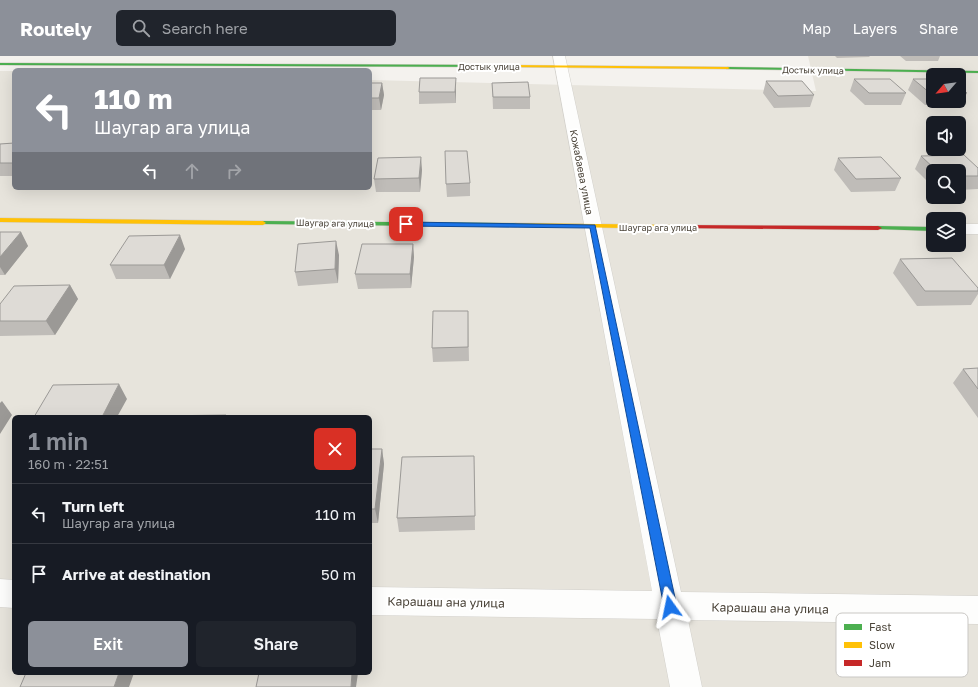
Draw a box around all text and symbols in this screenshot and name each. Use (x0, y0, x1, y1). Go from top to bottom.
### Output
search box (116, 10, 396, 46)
text: Routely (20, 17, 92, 40)
icon: search (130, 17, 152, 39)
text: Search here (162, 19, 248, 37)
text: Map (802, 20, 831, 37)
text: Layers (853, 20, 897, 37)
text: Share (919, 20, 958, 37)
street label: Достык улица (458, 61, 520, 72)
street label: Достык улица (782, 64, 844, 76)
north arrow (926, 68, 966, 108)
map controls (926, 68, 966, 252)
text: 110 m (94, 82, 173, 115)
icon: left (28, 84, 80, 136)
text: Шаугар ага улица (94, 116, 251, 138)
button: sound (926, 116, 966, 156)
street label: Кожабаева улица (568, 128, 596, 216)
icon: left (139, 160, 161, 182)
icon: ahead (181, 160, 203, 182)
icon: right (223, 160, 245, 182)
button: search (926, 164, 966, 204)
pin (389, 207, 423, 241)
button: layers (926, 212, 966, 252)
icon: arrive (395, 213, 417, 235)
street label: Шаугар ага улица (296, 217, 374, 229)
street label: Шаугар ага улица (619, 222, 697, 233)
text: 1 min (28, 426, 88, 455)
button: close (314, 428, 356, 470)
text: 160 m · 22:51 (28, 456, 108, 472)
text: Turn left (62, 497, 124, 515)
icon: left (28, 503, 50, 525)
text: 110 m (315, 505, 356, 523)
text: Шаугар ага улица (62, 515, 175, 531)
icon: arrive (28, 563, 50, 585)
text: Arrive at destination (62, 565, 211, 583)
text: 50 m (321, 565, 356, 583)
position arrow (649, 586, 691, 628)
street label: Карашаш ана улица (387, 593, 505, 611)
street label: Карашаш ана улица (711, 599, 829, 617)
legend (836, 613, 968, 677)
text: Fast (869, 620, 892, 633)
button: Exit (28, 621, 188, 667)
button: Share (196, 621, 356, 667)
text: Slow (869, 638, 895, 651)
text: Jam (869, 656, 891, 669)

